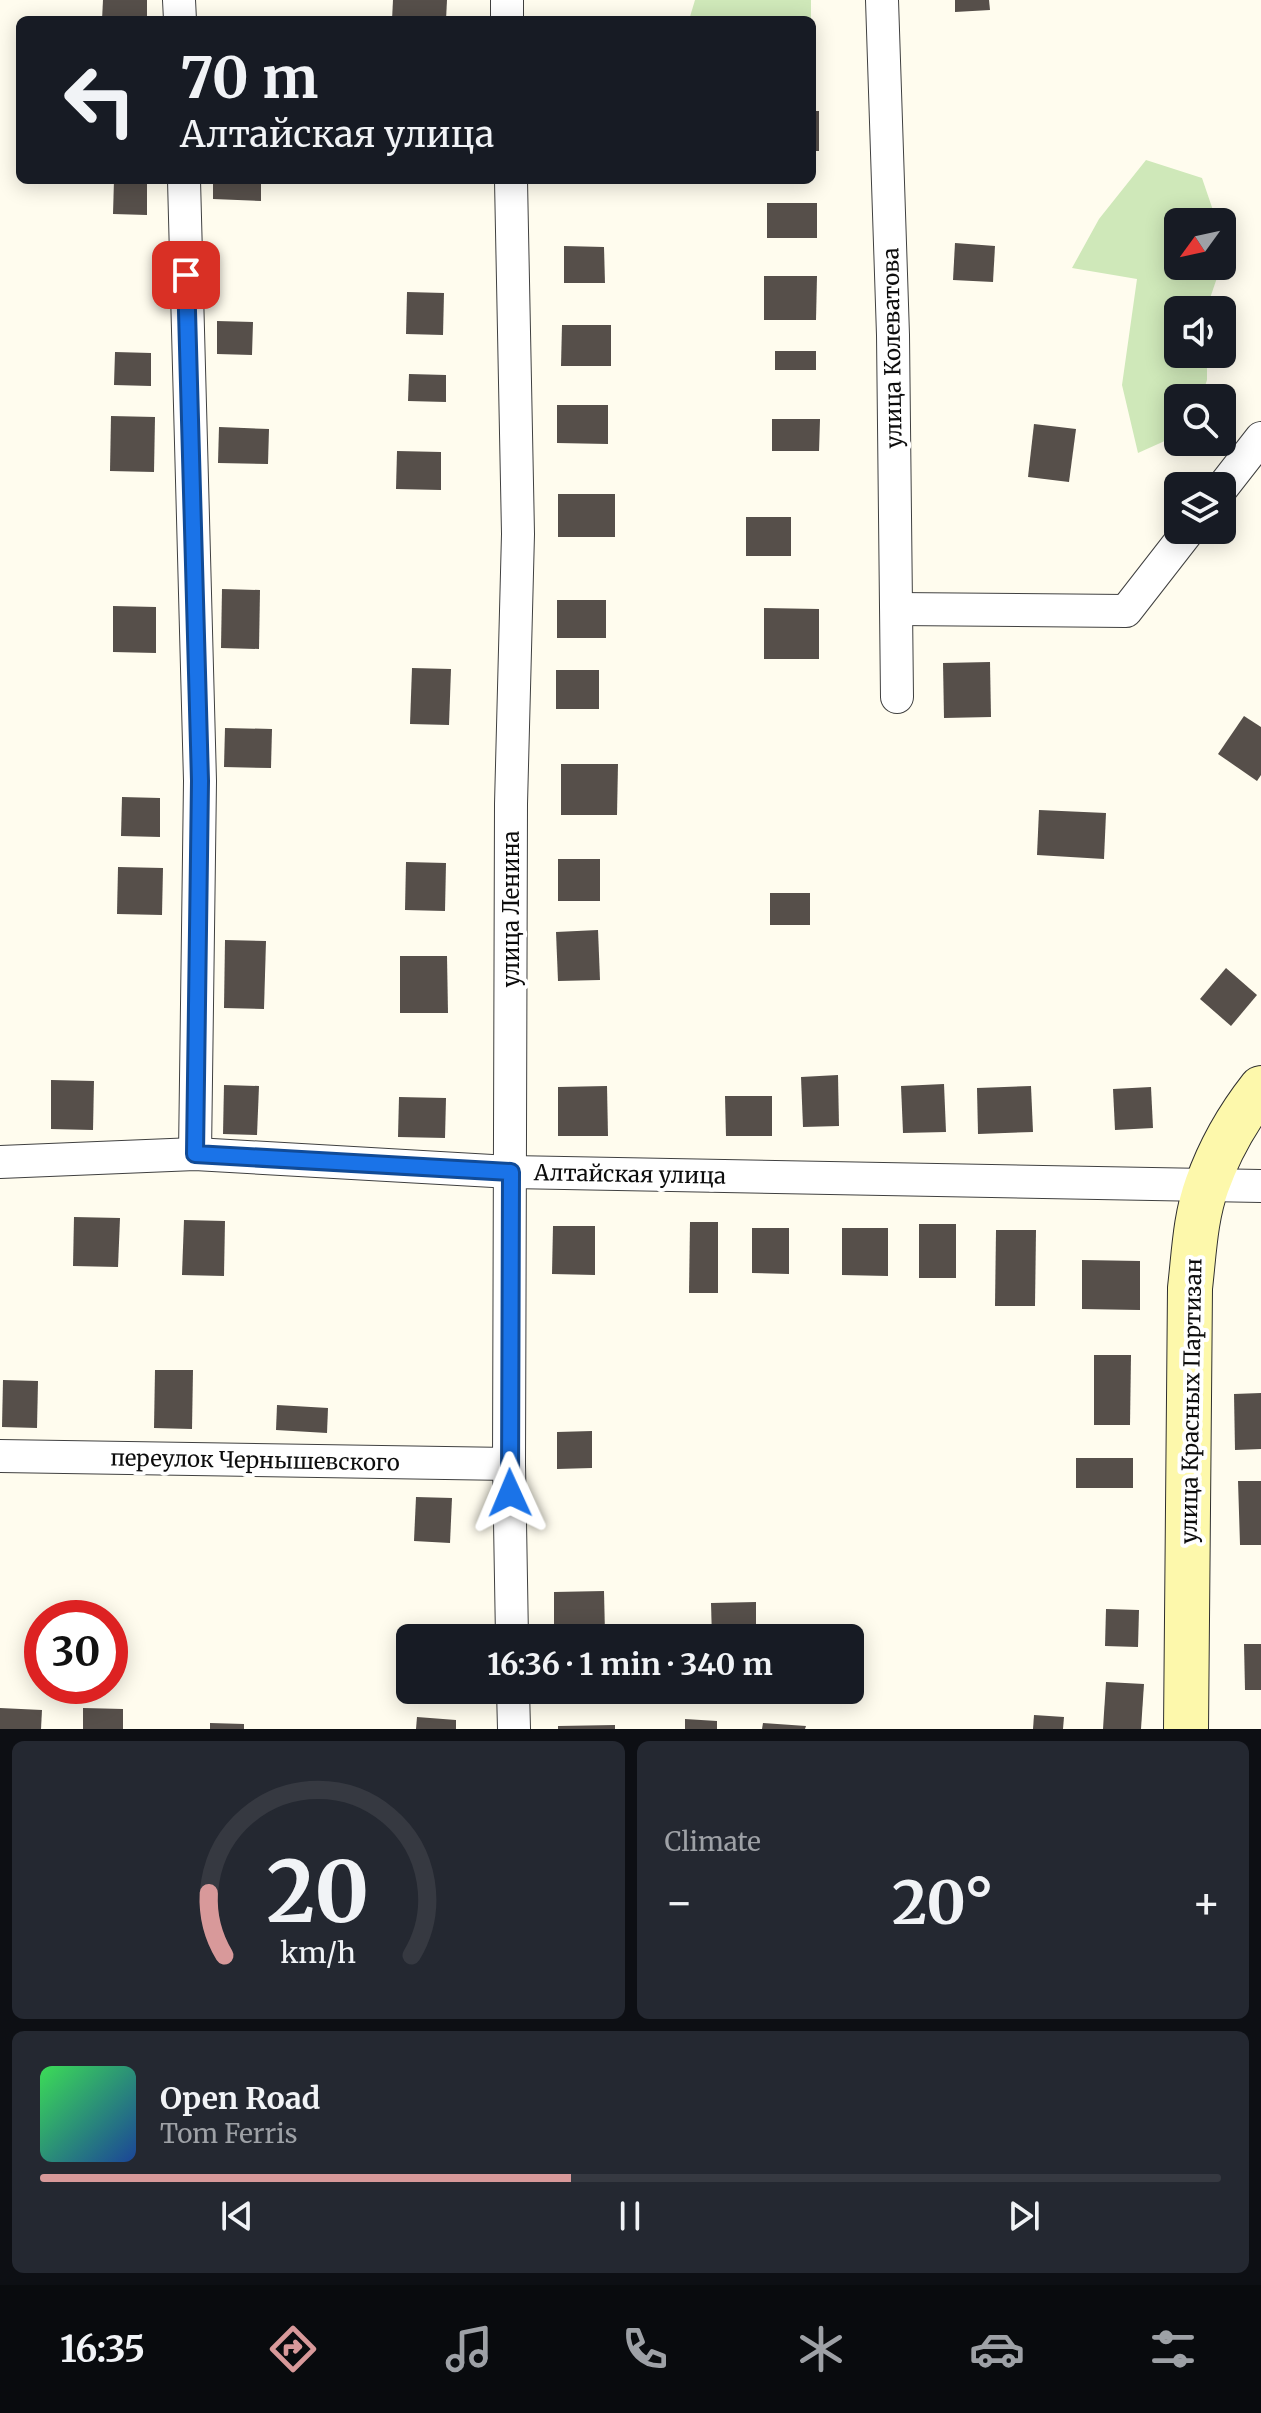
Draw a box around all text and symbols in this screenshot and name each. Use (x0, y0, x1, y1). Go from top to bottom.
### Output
text: 70 m (180, 43, 318, 113)
icon: left (48, 48, 152, 152)
text: Алтайская улица (180, 112, 494, 157)
north arrow (1164, 208, 1236, 280)
map controls (1164, 208, 1236, 544)
pin (152, 241, 220, 309)
street label: улица Колеватова (876, 247, 908, 449)
icon: arrive (164, 253, 208, 297)
button: sound (1164, 296, 1236, 368)
button: search (1164, 384, 1236, 456)
button: layers (1164, 472, 1236, 544)
street label: улица Ленина (497, 830, 525, 987)
street label: Алтайская улица (533, 1158, 726, 1190)
street label: улица Красных Партизан (1175, 1258, 1207, 1544)
street label: переулок Чернышевского (110, 1443, 400, 1477)
position arrow (468, 1451, 552, 1535)
speed limit sign: 30 (24, 1600, 128, 1704)
text: 16:36 · 1 min · 340 m (487, 1645, 773, 1683)
text: Climate (665, 1825, 761, 1858)
text: 20 (267, 1840, 370, 1945)
text: 20° (892, 1865, 994, 1940)
text: − (665, 1875, 694, 1930)
text: + (1192, 1875, 1221, 1930)
text: km/h (280, 1935, 356, 1971)
text: Open Road (160, 2079, 320, 2117)
text: Tom Ferris (160, 2117, 298, 2150)
icon: previous (215, 2194, 259, 2238)
icon: pause (608, 2194, 652, 2238)
icon: next (1002, 2194, 1046, 2238)
icon: directions (265, 2321, 321, 2377)
icon: music (441, 2321, 497, 2377)
icon: phone (617, 2321, 673, 2377)
icon: climate (793, 2321, 849, 2377)
icon: car (969, 2321, 1025, 2377)
icon: filters (1145, 2321, 1201, 2377)
text: 16:35 (60, 2327, 145, 2372)

